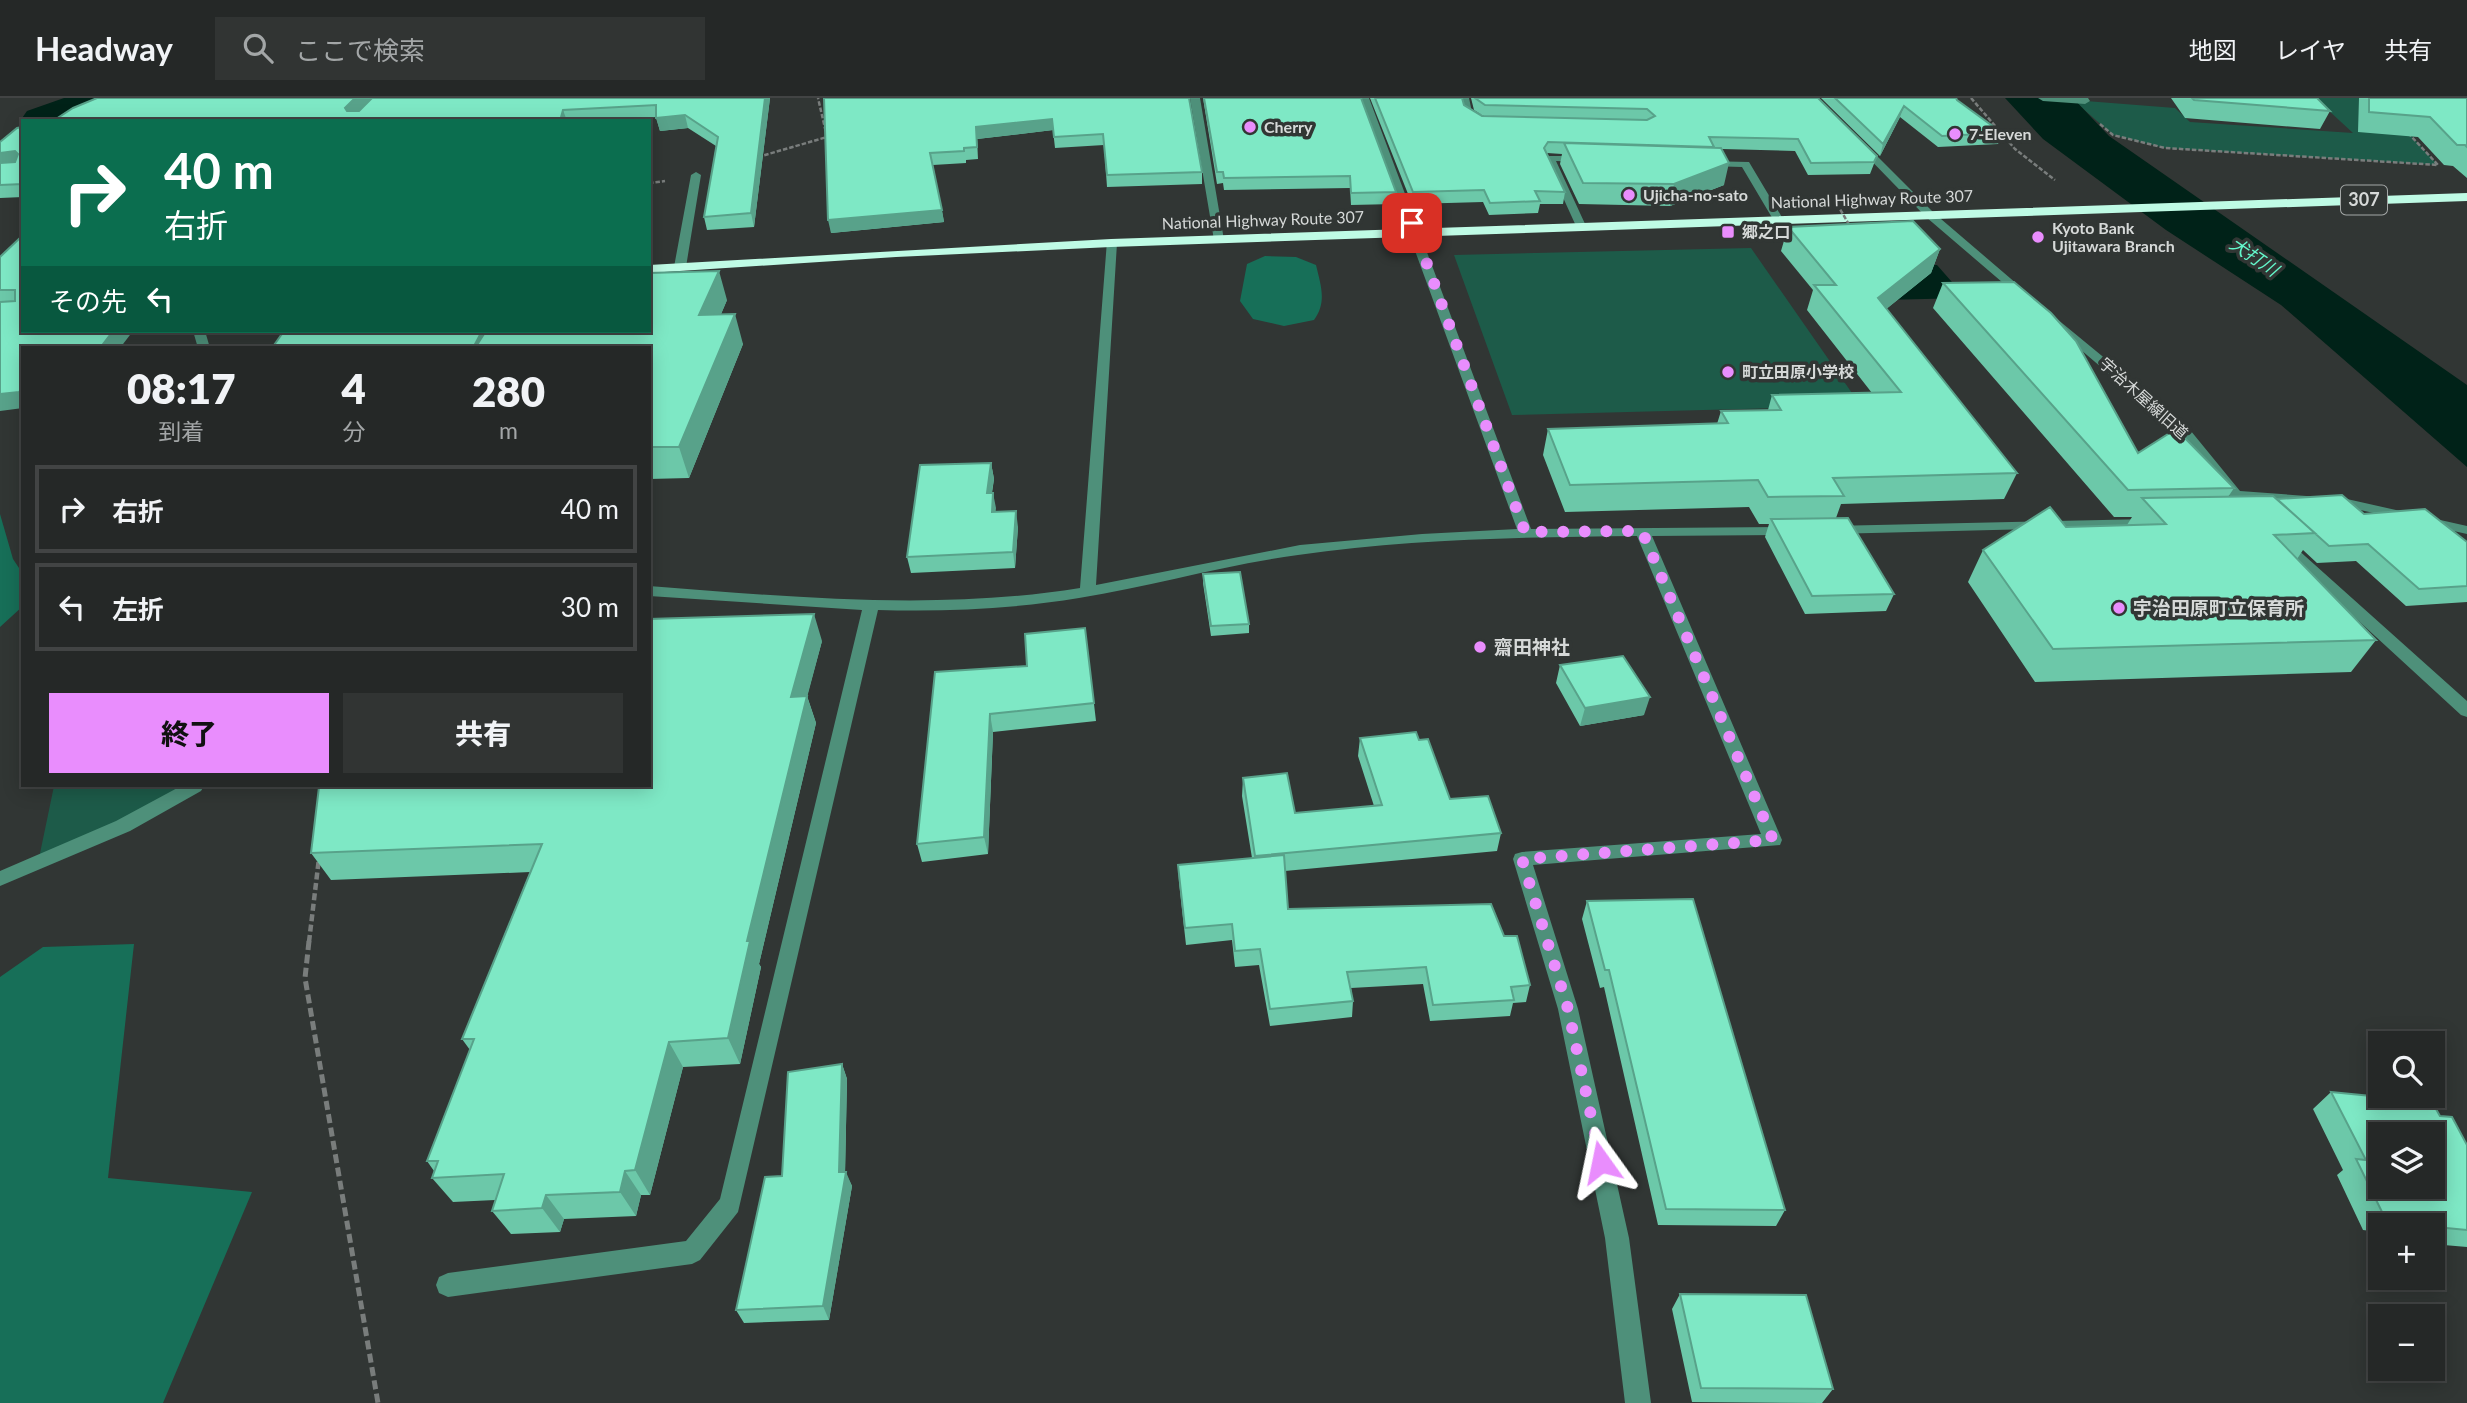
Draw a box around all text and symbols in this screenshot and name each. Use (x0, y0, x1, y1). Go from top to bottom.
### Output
search box (215, 17, 705, 80)
text: Headway (35, 28, 173, 68)
icon: search (239, 29, 277, 67)
text: ここで検索 (295, 34, 425, 66)
text: 地図 (2189, 35, 2237, 64)
text: レイヤ (2275, 35, 2346, 64)
text: 共有 (2384, 35, 2432, 64)
place label: Cherry (1264, 117, 1313, 136)
marker: Cherry (1242, 119, 1258, 135)
place label: 7-Eleven (1969, 124, 2032, 143)
marker: 7-Eleven (1947, 126, 1963, 142)
text: 40 m (164, 141, 274, 199)
icon: right (49, 147, 140, 238)
place label: Ujicha-no-sato (1643, 185, 1748, 204)
street label: National Highway Route 307 (1771, 185, 1973, 212)
road number: 307 (2341, 186, 2387, 214)
marker: Ujicha-no-sato (1621, 187, 1637, 203)
pin (1382, 193, 1442, 253)
icon: arrive (1393, 204, 1431, 242)
text: 右折 (164, 205, 228, 244)
street label: National Highway Route 307 (1162, 206, 1364, 233)
place label: Kyoto Bank Ujitawara Branch (2052, 218, 2175, 255)
place label: 郷之口 (1742, 222, 1790, 241)
marker: 郷之口 (1720, 224, 1736, 240)
marker: Kyoto Bank Ujitawara Branch (2030, 229, 2046, 245)
water label: 犬打川 (2226, 232, 2285, 282)
icon: left (141, 280, 179, 318)
text: その先 (49, 285, 127, 317)
street label: 宇治木屋線旧道 (2096, 353, 2192, 442)
place label: 町立田原小学校 (1742, 362, 1854, 381)
text: 08:17 (127, 363, 236, 413)
text: 4 (342, 363, 366, 413)
marker: 町立田原小学校 (1720, 364, 1736, 380)
text: 280 (472, 366, 545, 416)
text: m (499, 416, 518, 444)
text: 到着 (158, 417, 204, 445)
text: 分 (342, 417, 365, 445)
icon: right (53, 490, 91, 528)
text: 40 m (561, 493, 619, 525)
text: 右折 (112, 495, 164, 527)
icon: left (53, 588, 91, 626)
text: 30 m (561, 591, 619, 623)
text: 左折 (112, 593, 164, 625)
place label: 宇治田原町立保育所 (2133, 596, 2304, 619)
marker: 宇治田原町立保育所 (2111, 600, 2127, 616)
place label: 齋田神社 (1494, 635, 1570, 658)
marker: 齋田神社 (1472, 639, 1488, 655)
button: 終了 (49, 693, 329, 773)
button: 共有 (343, 693, 623, 773)
map controls (2368, 1031, 2445, 1381)
button: search (2368, 1031, 2445, 1108)
button: layers (2368, 1122, 2445, 1199)
position arrow (1564, 1125, 1638, 1199)
button: + (2368, 1213, 2445, 1290)
button: − (2368, 1304, 2445, 1381)

